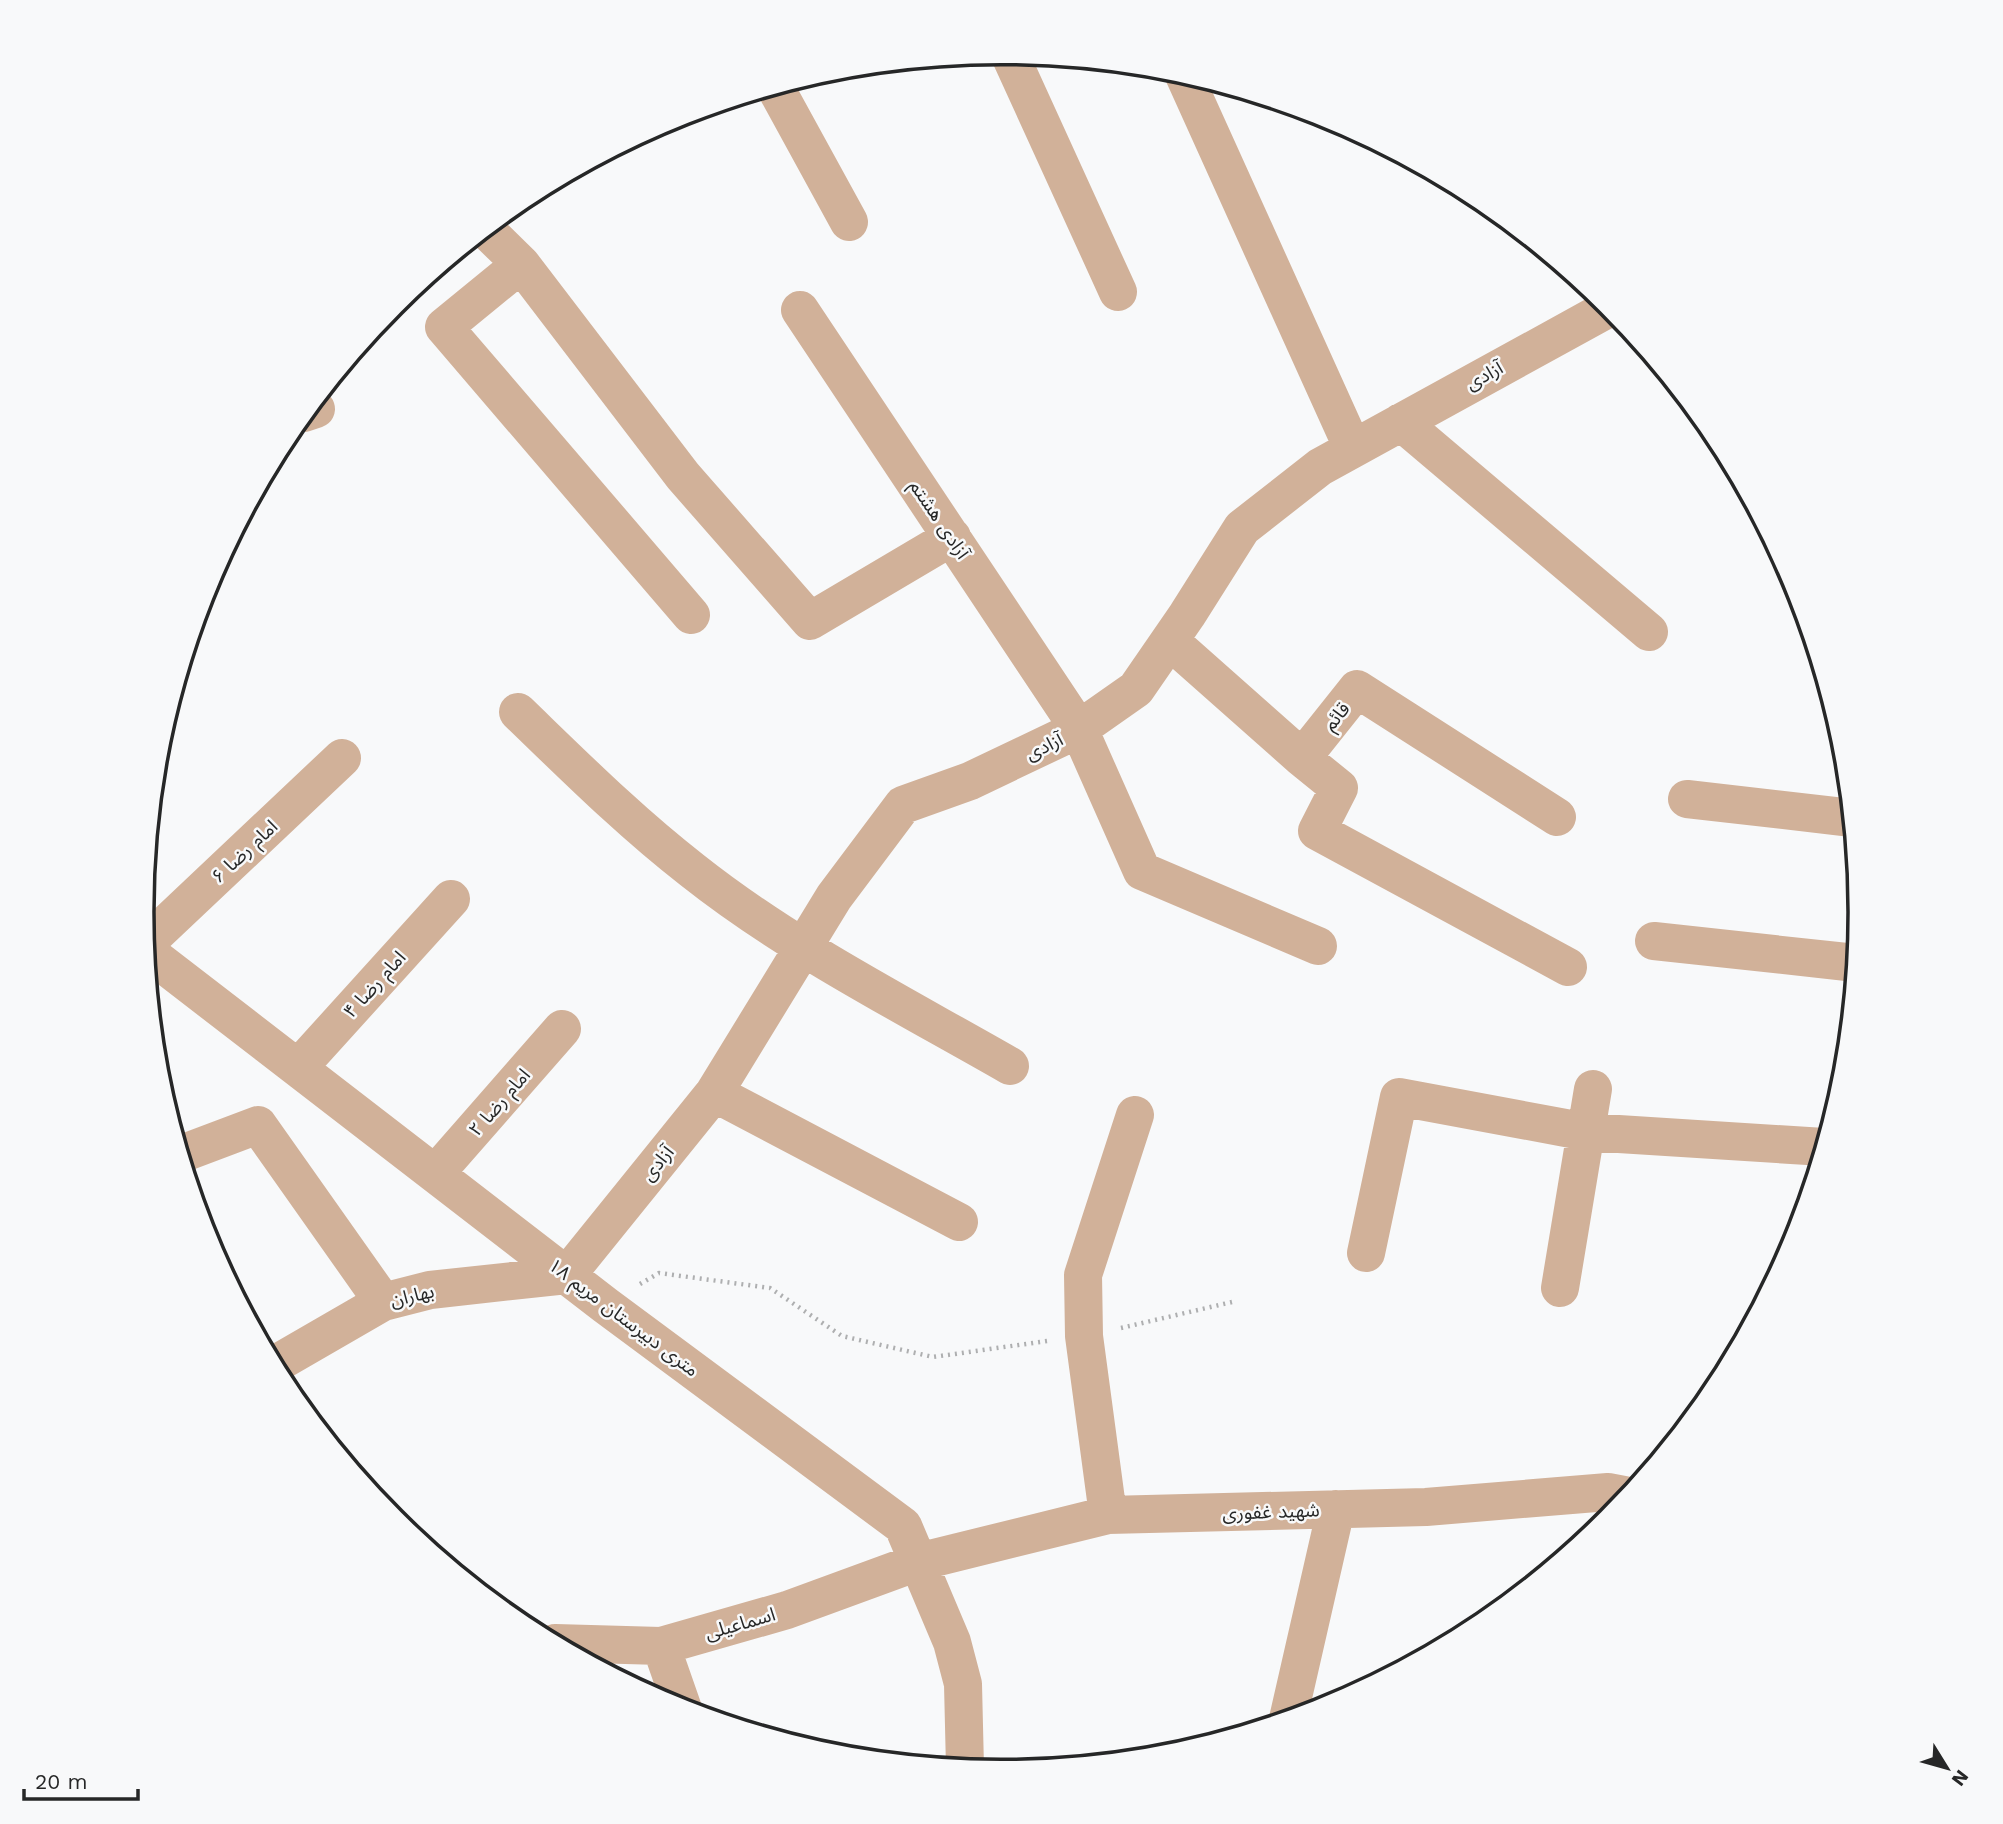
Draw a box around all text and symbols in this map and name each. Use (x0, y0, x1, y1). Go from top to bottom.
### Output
street label: آزادی (1462, 355, 1508, 395)
street label: آزادی هشتم (902, 475, 975, 566)
street label: قائم (1318, 697, 1357, 737)
street label: آزادی (1022, 727, 1068, 765)
street label: امام رضا ۶ (206, 815, 284, 890)
street label: امام رضا ۴ (338, 946, 413, 1025)
street label: امام رضا ۲ (464, 1064, 537, 1143)
street label: آزادی (636, 1140, 680, 1186)
street label: ۱۸ متری دبیرستان مریم (542, 1253, 703, 1384)
street label: بهاران (388, 1279, 436, 1312)
street label: شهید غفوری (1222, 1498, 1320, 1525)
street label: اسماعیلی (702, 1602, 778, 1644)
north arrow (1912, 1733, 1982, 1803)
scale bar (24, 1758, 138, 1802)
text: N (1947, 1765, 1974, 1790)
text: 20 m (35, 1769, 87, 1794)

